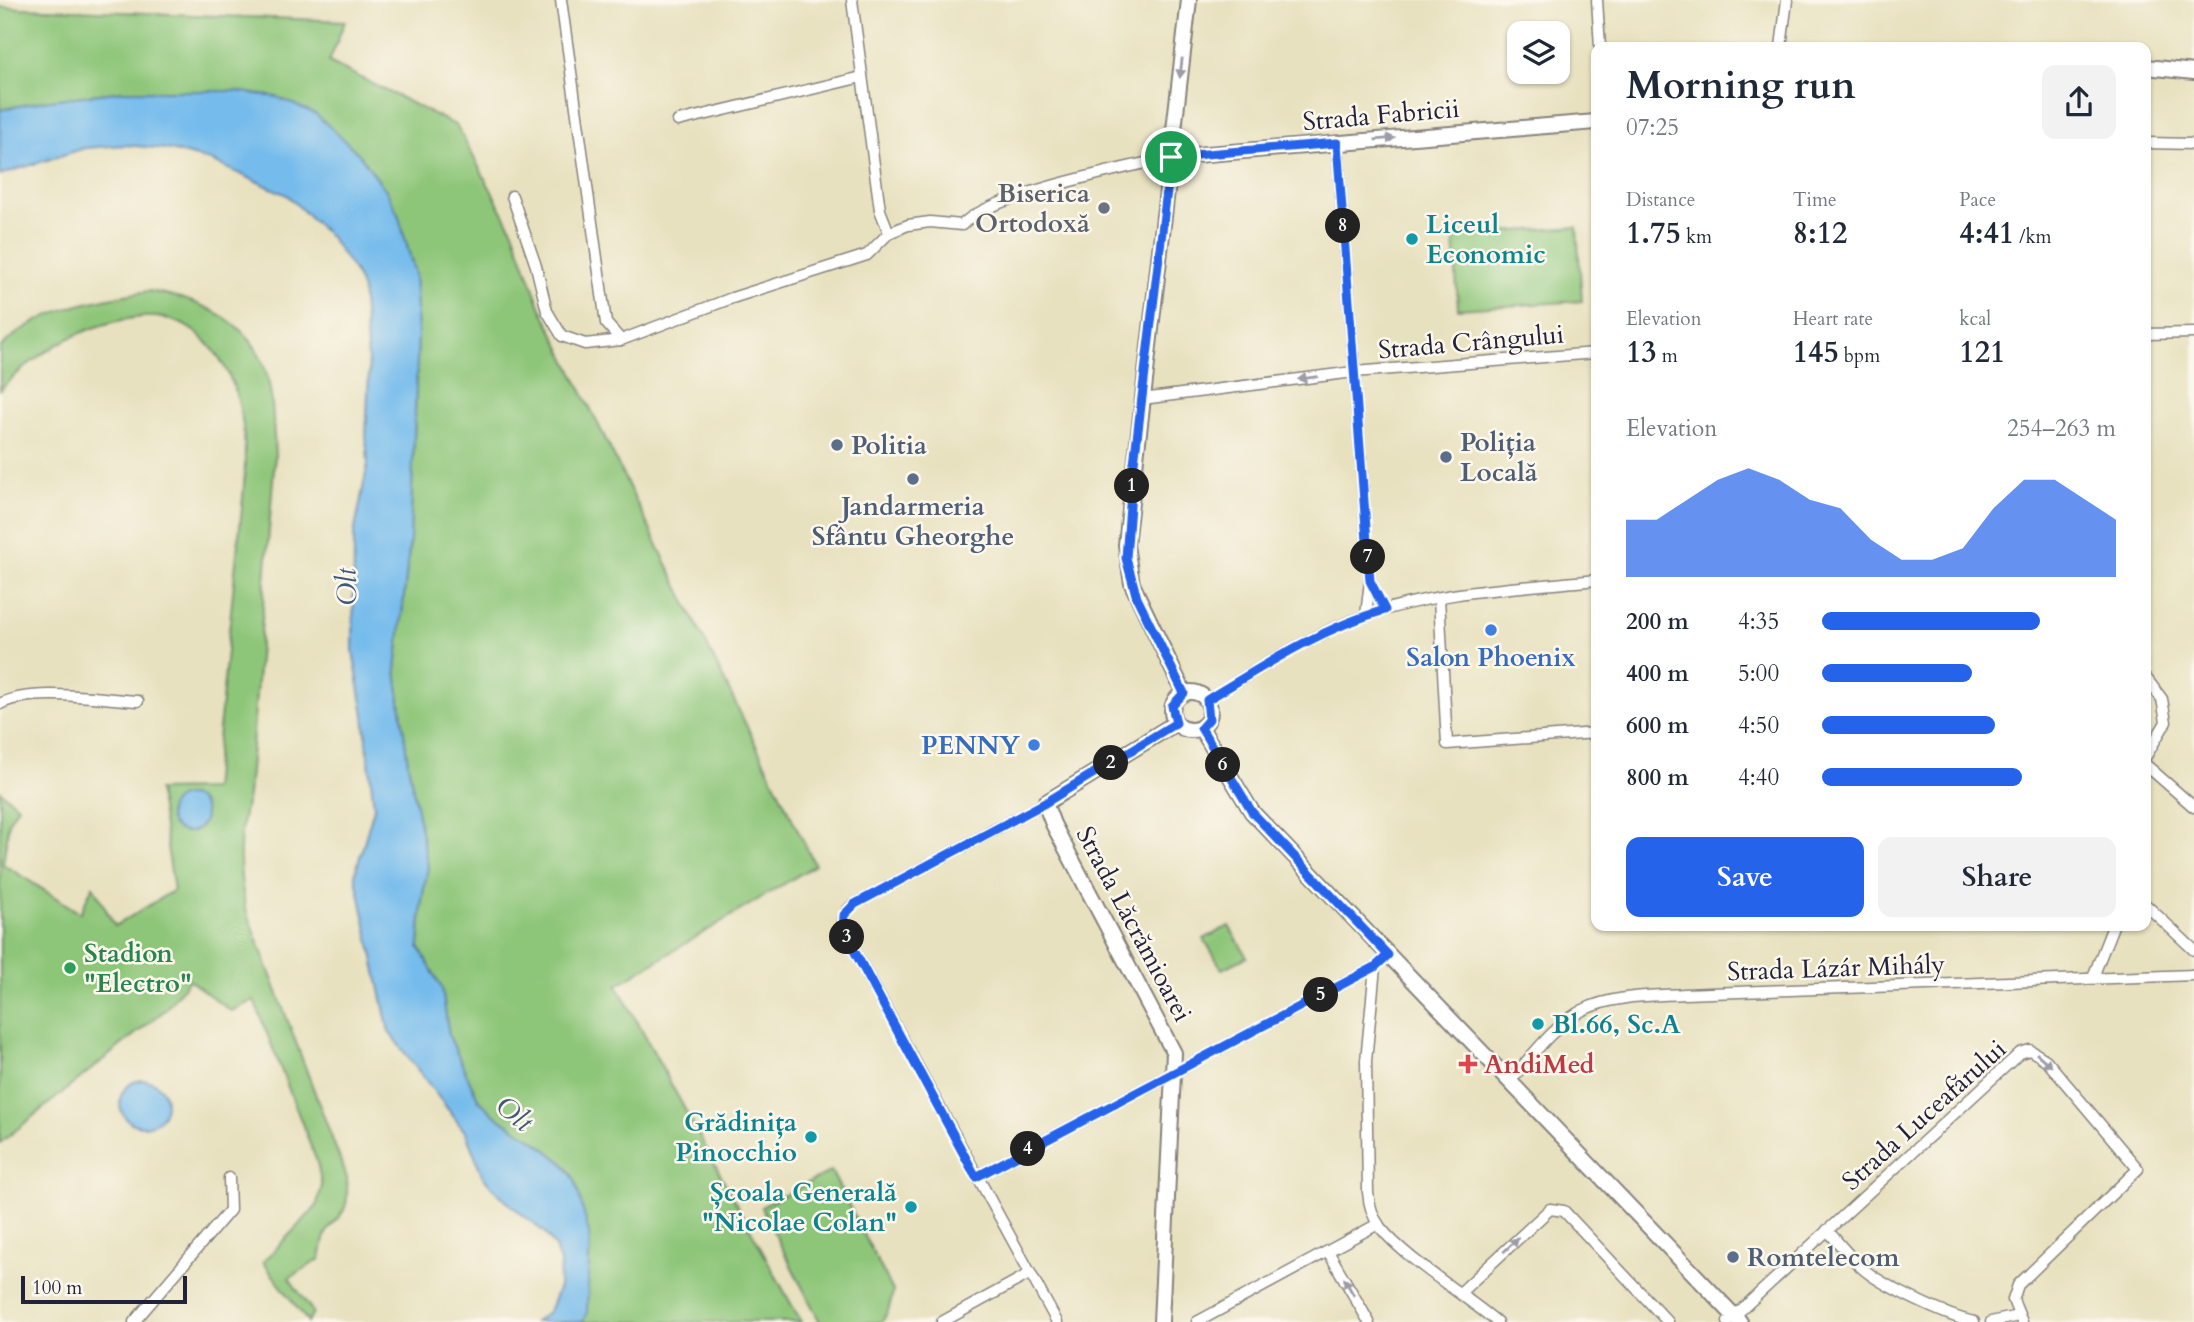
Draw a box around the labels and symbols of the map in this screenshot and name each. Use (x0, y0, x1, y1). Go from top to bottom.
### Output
one-way arrow (1175, 57, 1186, 79)
street label: Strada Fabricii (1301, 91, 1461, 139)
pin (1141, 127, 1201, 187)
one-way arrow (1374, 133, 1396, 144)
place label: Biserica Ortodoxă (975, 176, 1090, 241)
marker: Biserica Ortodoxă (1096, 200, 1112, 216)
place label: Liceul Economic (1426, 207, 1546, 272)
pin: 8 (1326, 208, 1360, 244)
marker: Liceul Economic (1404, 231, 1420, 247)
street label: Strada Crângului (1377, 316, 1565, 368)
one-way arrow (1297, 373, 1319, 384)
place label: Poliția Locală (1460, 425, 1538, 490)
place label: Politia (851, 428, 927, 463)
marker: Politia (829, 437, 845, 453)
marker: Poliția Locală (1438, 449, 1454, 465)
pin: 1 (1114, 468, 1150, 504)
marker: Jandarmeria Sfântu Gheorghe (905, 471, 921, 487)
place label: Jandarmeria Sfântu Gheorghe (812, 489, 1014, 554)
pin: 7 (1350, 540, 1386, 574)
water label: Olt (327, 566, 367, 607)
marker: Salon Phoenix (1483, 622, 1499, 638)
place label: Salon Phoenix (1406, 640, 1576, 675)
place label: PENNY (921, 728, 1020, 763)
marker: PENNY (1026, 737, 1042, 753)
pin: 2 (1094, 746, 1128, 780)
pin: 6 (1206, 748, 1240, 782)
street label: Strada Lăcrămioarei (1068, 820, 1200, 1028)
pin: 3 (830, 920, 864, 954)
place label: Stadion "Electro" (84, 936, 192, 1001)
street label: Strada Lázár Mihály (1726, 947, 1946, 989)
marker: Stadion "Electro" (62, 960, 78, 976)
pin: 5 (1304, 978, 1338, 1012)
place label: Bl.66, Sc.A (1552, 1007, 1681, 1042)
marker: Bl.66, Sc.A (1530, 1016, 1546, 1032)
street label: Strada Luceafărului (1834, 1032, 2014, 1198)
place label: AndiMed (1484, 1047, 1595, 1082)
one-way arrow (2035, 1052, 2052, 1067)
marker: AndiMed (1458, 1054, 1478, 1074)
water label: Olt (487, 1087, 542, 1141)
place label: Grădinița Pinocchio (676, 1105, 797, 1170)
marker: Grădinița Pinocchio (803, 1129, 819, 1145)
pin: 4 (1010, 1132, 1046, 1166)
place label: Școala Generală "Nicolae Colan" (702, 1175, 897, 1240)
marker: Școala Generală "Nicolae Colan" (903, 1199, 919, 1215)
one-way arrow (1502, 1238, 1519, 1254)
place label: Romtelecom (1747, 1240, 1900, 1275)
marker: Romtelecom (1725, 1249, 1741, 1265)
scale bar (21, 1273, 187, 1305)
one-way arrow (1343, 1278, 1355, 1297)

